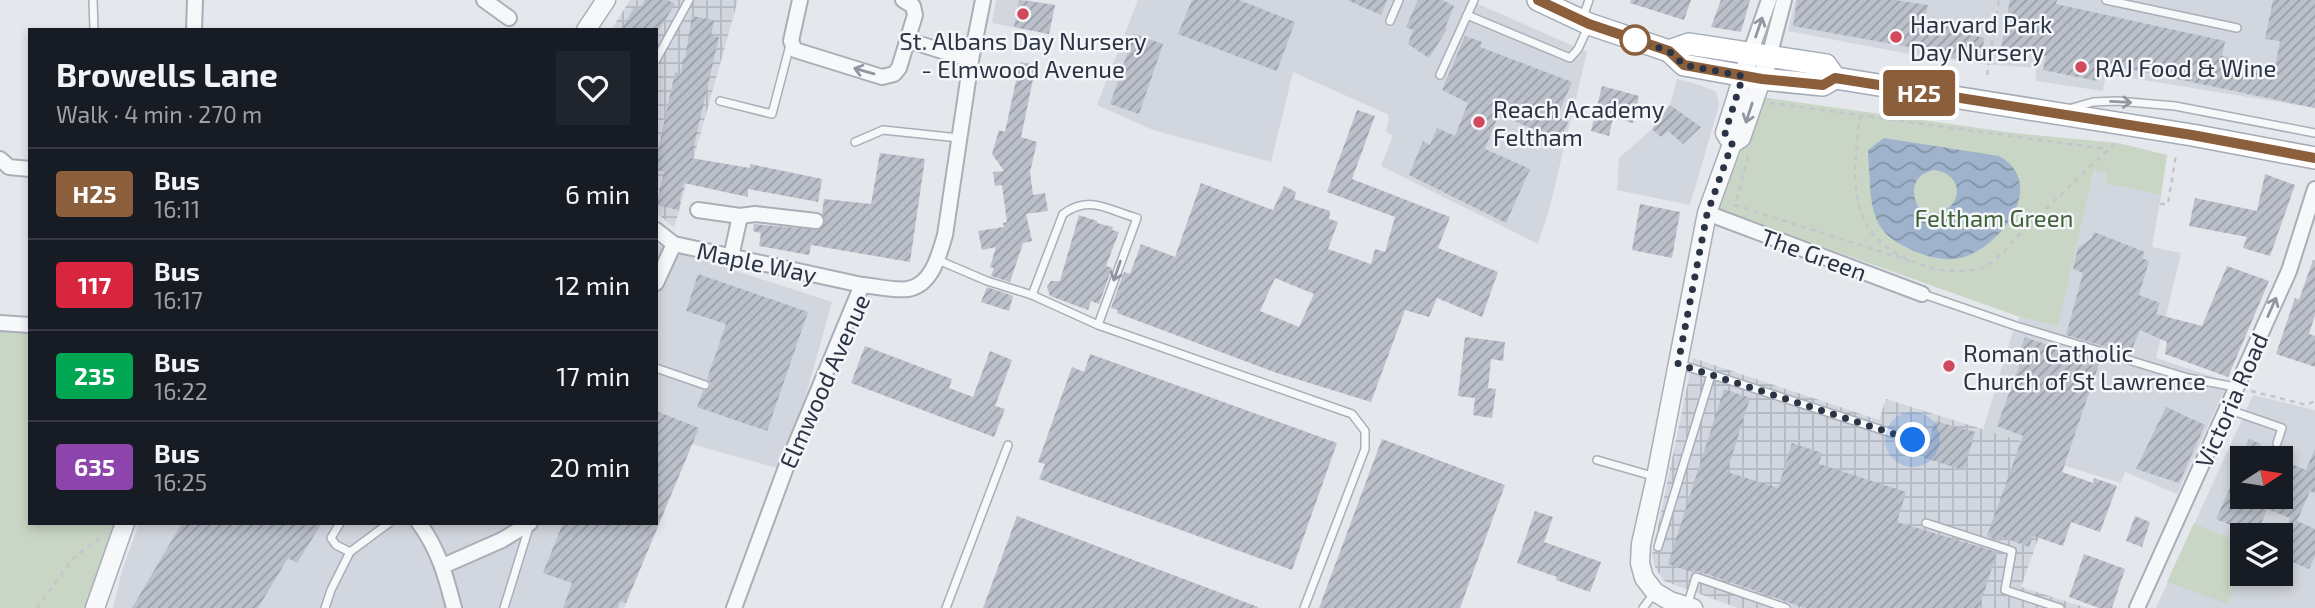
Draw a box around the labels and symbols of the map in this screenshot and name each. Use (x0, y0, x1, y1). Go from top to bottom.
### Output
marker: St. Albans Day Nursery - Elmwood Avenue (1015, 6, 1031, 22)
place label: Harvard Park Day Nursery (1910, 9, 2052, 66)
one-way arrow (1754, 16, 1767, 38)
unlabelled marker (1620, 25, 1650, 55)
place label: St. Albans Day Nursery - Elmwood Avenue (899, 26, 1147, 83)
marker: Harvard Park Day Nursery (1888, 29, 1904, 45)
place label: RAJ Food & Wine (2095, 53, 2276, 82)
marker: RAJ Food & Wine (2073, 59, 2089, 75)
one-way arrow (853, 64, 875, 77)
line badge: H25 (1879, 70, 1959, 116)
place label: Reach Academy Feltham (1493, 94, 1665, 151)
one-way arrow (2110, 96, 2132, 109)
one-way arrow (1742, 102, 1754, 124)
marker: Reach Academy Feltham (1471, 114, 1487, 130)
park label: Feltham Green (1914, 203, 2074, 232)
street label: The Green (1757, 222, 1871, 286)
street label: Maple Way (695, 235, 820, 289)
one-way arrow (1110, 260, 1122, 282)
street label: Elmwood Avenue (773, 289, 875, 473)
one-way arrow (2266, 297, 2279, 318)
street label: Victoria Road (2188, 328, 2274, 472)
place label: Roman Catholic Church of St Lawrence (1963, 338, 2206, 395)
marker: Roman Catholic Church of St Lawrence (1941, 358, 1957, 374)
your location (1895, 422, 1930, 457)
north arrow (2230, 446, 2292, 509)

